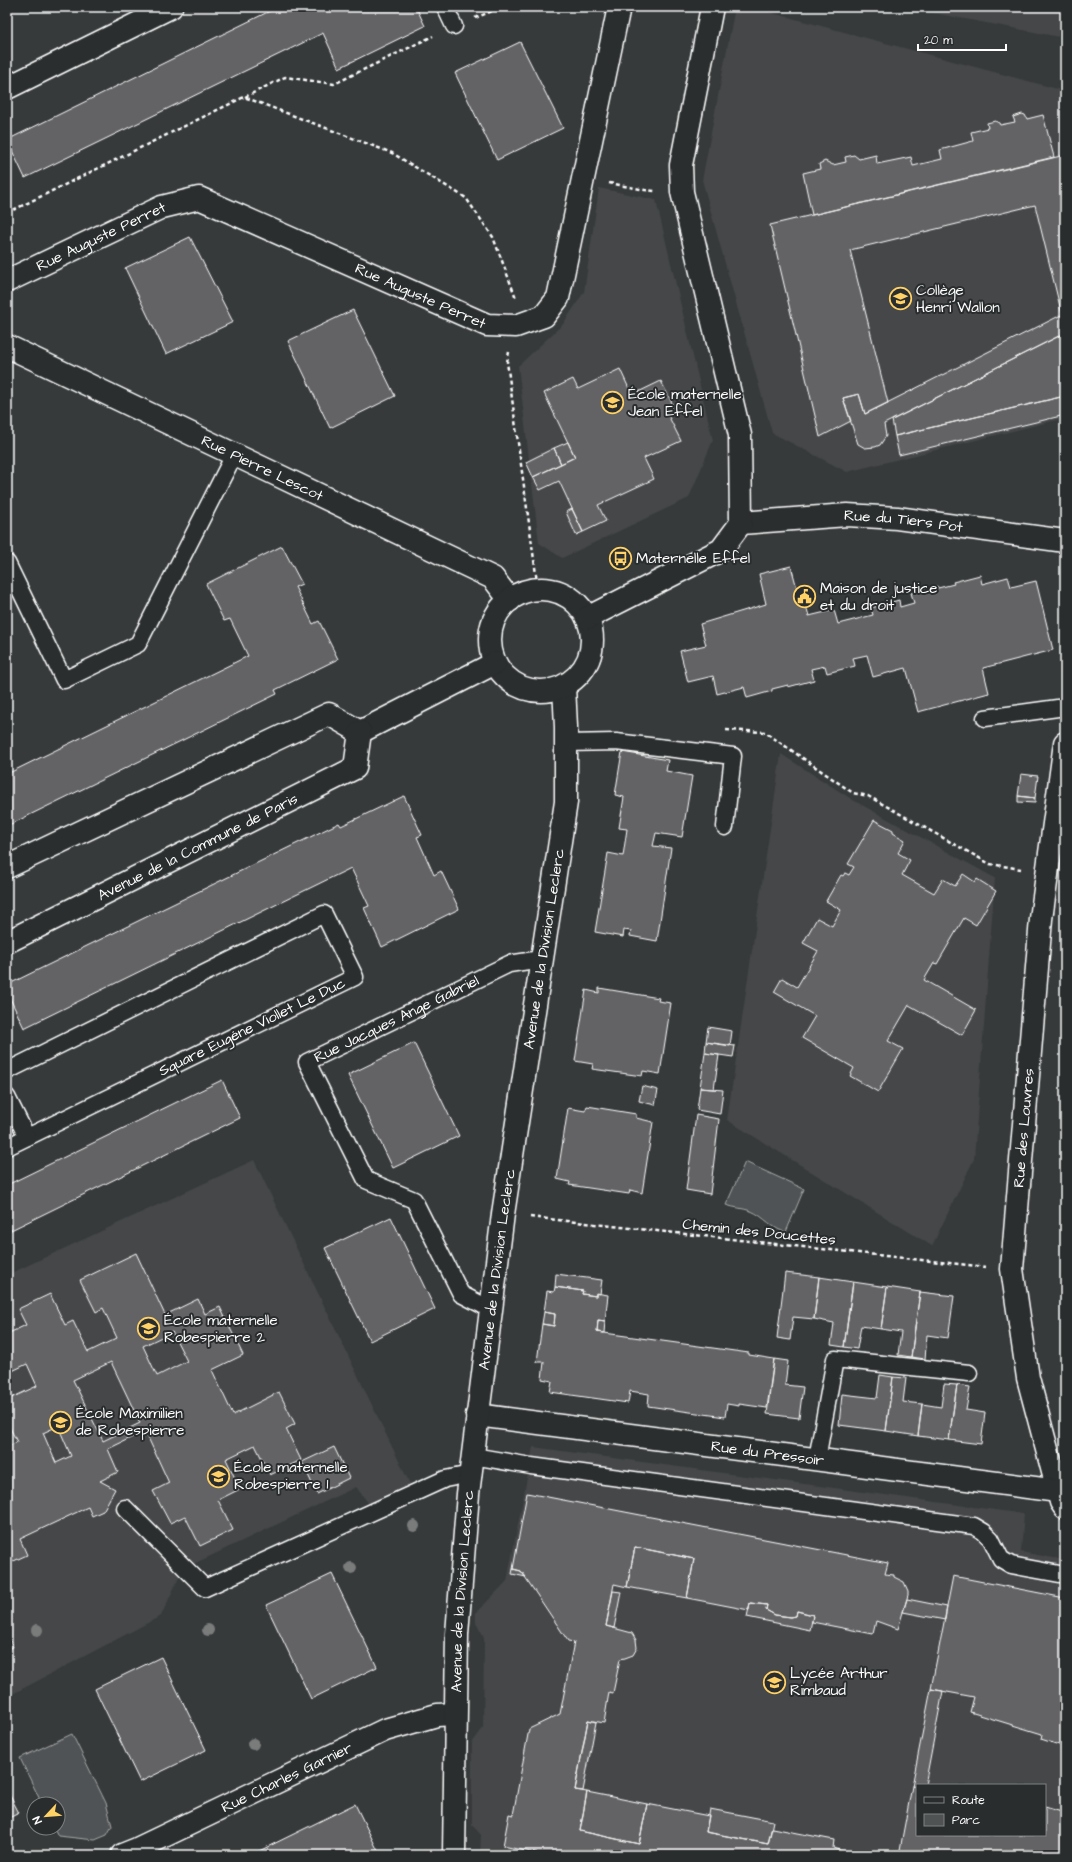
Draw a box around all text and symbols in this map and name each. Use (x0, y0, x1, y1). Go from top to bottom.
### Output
scale bar (918, 26, 1006, 52)
text: 20 m (924, 32, 953, 49)
street label: Rue Auguste Perret (33, 196, 169, 276)
street label: Rue Auguste Perret (352, 258, 489, 334)
place label: Collège Henri Wallon (916, 280, 1000, 318)
school or university icon: Collège Henri Wallon (887, 286, 913, 312)
place label: École maternelle Jean Effel (628, 384, 742, 422)
school or university icon: École maternelle Jean Effel (600, 390, 626, 416)
street label: Rue Pierre Lescot (198, 430, 327, 506)
street label: Rue du Tiers Pot (843, 504, 964, 537)
bus stop icon: Maternelle Effel (607, 545, 633, 571)
place label: Maternelle Effel (636, 548, 750, 569)
place label: Maison de justice et du droit (820, 578, 937, 616)
public building icon: Maison de justice et du droit (791, 584, 817, 610)
street label: Avenue de la Commune de Paris (94, 788, 302, 906)
street label: Avenue de la Division Leclerc (518, 846, 569, 1051)
street label: Rue Jacques Ange Gabriel (310, 970, 482, 1068)
street label: Square Eugéne Viollet Le Duc (155, 972, 350, 1082)
street label: Rue des Louvres (1008, 1067, 1040, 1189)
street label: Avenue de la Division Leclerc (473, 1167, 520, 1371)
street label: Chemin des Doucettes (681, 1214, 837, 1251)
place label: École maternelle Robespierre 2 (164, 1310, 278, 1348)
school or university icon: École maternelle Robespierre 2 (135, 1316, 161, 1342)
place label: École Maximilien de Robespierre (76, 1403, 184, 1441)
school or university icon: École Maximilien de Robespierre (47, 1409, 73, 1435)
street label: Rue du Pressoir (710, 1435, 825, 1471)
place label: École maternelle Robespierre 1 (234, 1457, 348, 1495)
school or university icon: École maternelle Robespierre 1 (205, 1463, 231, 1489)
street label: Avenue de la Division Leclerc (446, 1489, 479, 1693)
place label: Lycée Arthur Rimbaud (790, 1663, 888, 1701)
school or university icon: Lycée Arthur Rimbaud (761, 1669, 787, 1695)
street label: Rue Charles Garnier (218, 1737, 356, 1818)
legend (916, 1784, 1046, 1836)
text: Route (952, 1792, 985, 1809)
north arrow (26, 1796, 66, 1836)
text: Parc (952, 1812, 980, 1829)
text: N (29, 1814, 46, 1827)

